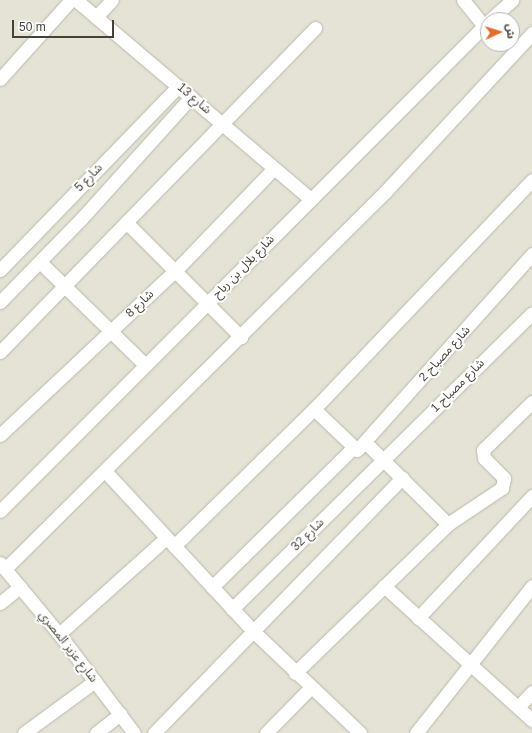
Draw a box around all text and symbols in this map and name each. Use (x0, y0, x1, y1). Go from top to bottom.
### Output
scale bar (14, 12, 116, 38)
north arrow (480, 12, 520, 52)
text: 50 m (19, 20, 46, 34)
text: ش (504, 23, 517, 39)
street label: شارع 13 (174, 81, 214, 117)
street label: شارع 5 (72, 161, 106, 195)
street label: شارع بلال بن رباح (210, 232, 278, 302)
street label: شارع 8 (123, 287, 157, 321)
street label: شارع مصباح 2 (416, 323, 474, 385)
street label: شارع مصباح 1 (428, 356, 488, 416)
street label: شارع 32 (289, 516, 327, 554)
street label: شارع عزيز المصري (36, 608, 100, 686)

